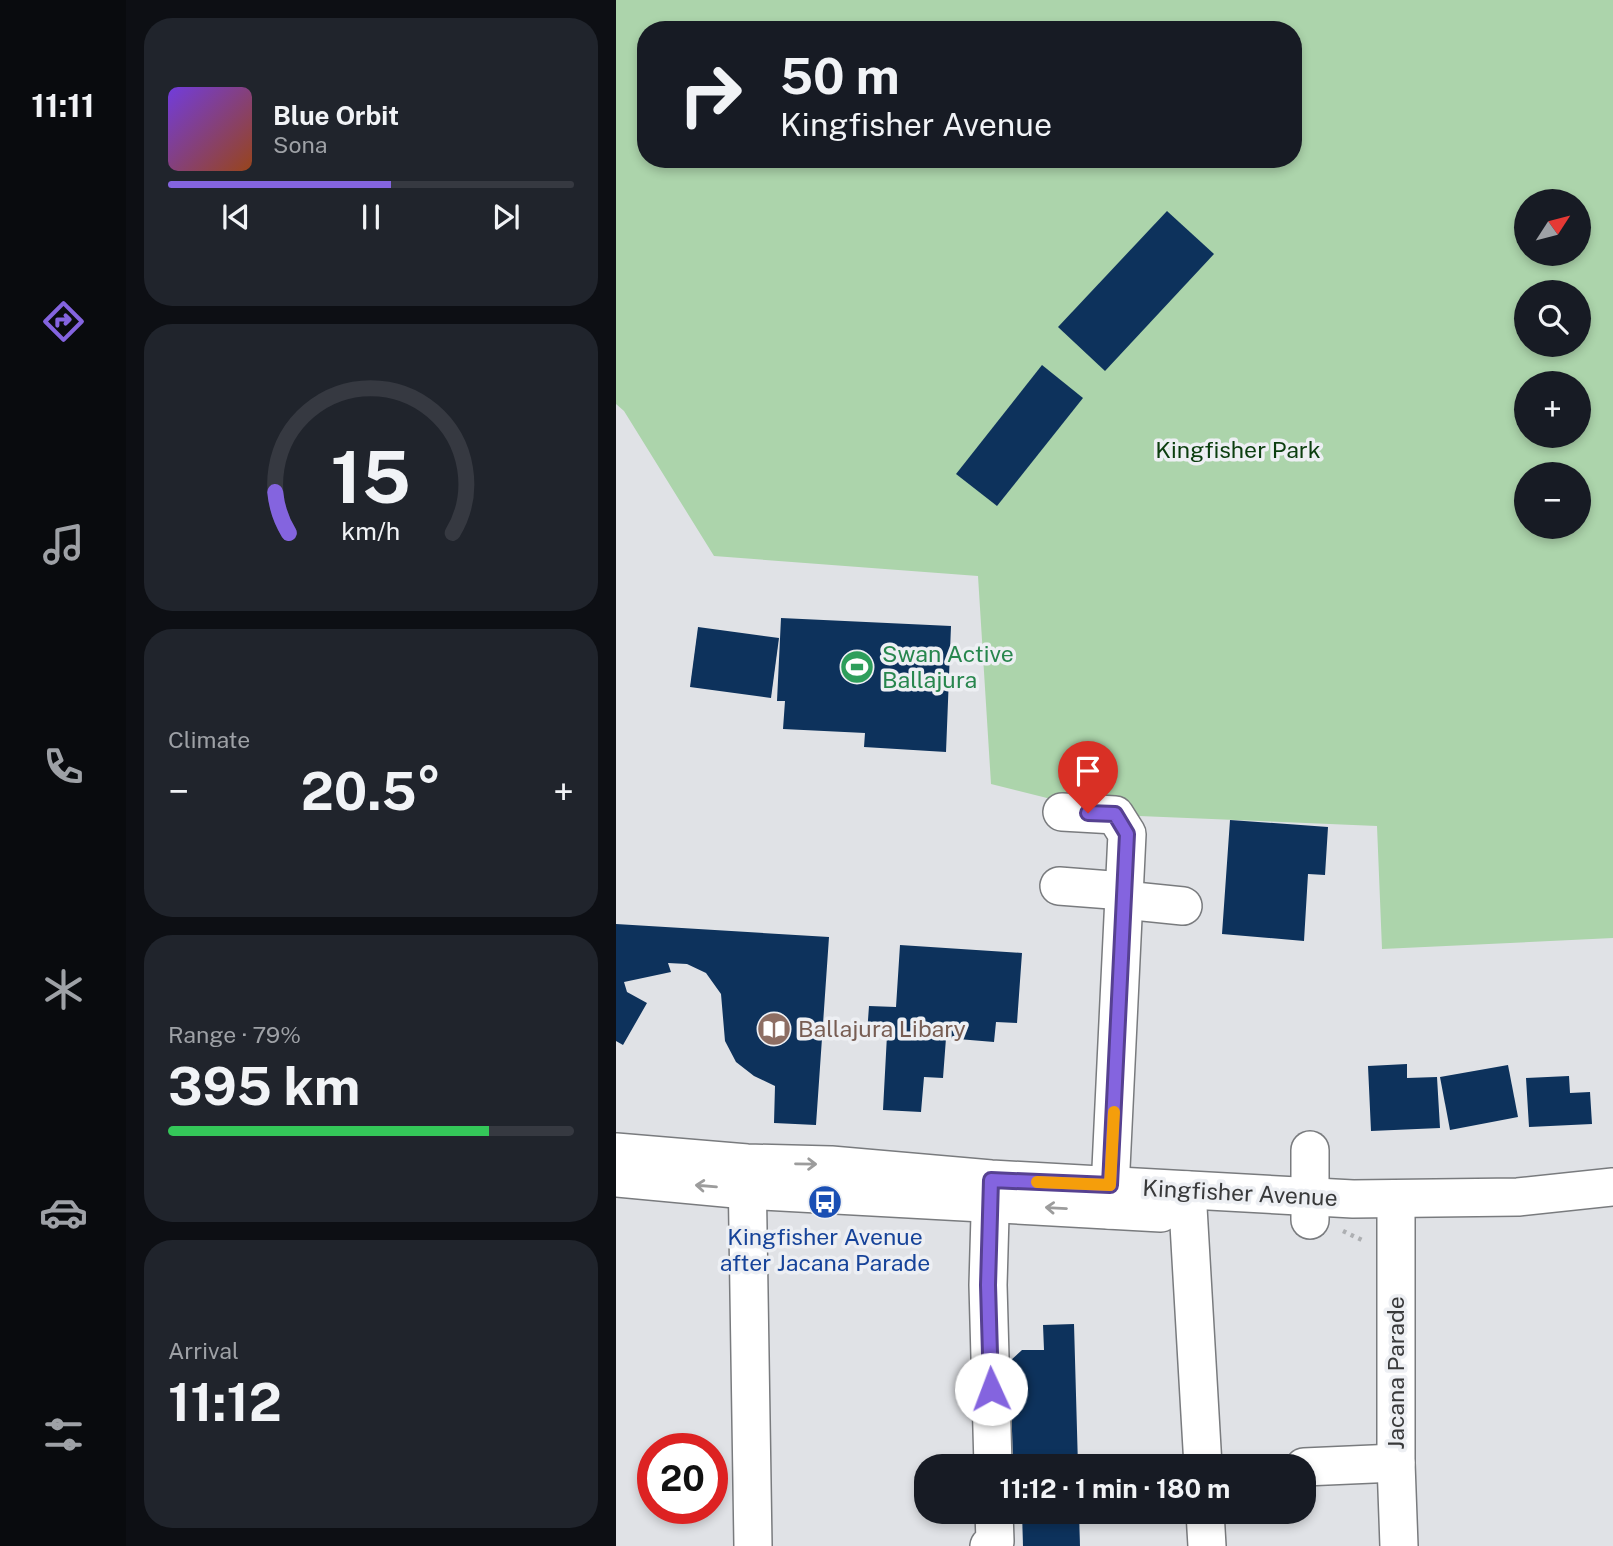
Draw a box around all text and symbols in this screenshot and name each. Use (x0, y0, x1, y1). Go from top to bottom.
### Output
text: 50 m (780, 47, 900, 105)
icon: right (665, 49, 756, 140)
text: 11:11 (31, 87, 95, 124)
text: Blue Orbit (273, 100, 399, 131)
text: Kingfisher Avenue (780, 106, 1052, 143)
text: Sona (273, 131, 327, 158)
north arrow (1514, 189, 1591, 266)
map controls (1514, 189, 1591, 539)
icon: previous (217, 198, 255, 236)
icon: pause (352, 198, 390, 236)
icon: next (487, 198, 525, 236)
button: search (1514, 280, 1591, 357)
icon: directions (39, 297, 88, 346)
button: + (1514, 371, 1591, 448)
text: 15 (331, 435, 411, 520)
park label: Kingfisher Park (1155, 436, 1321, 463)
button: − (1514, 462, 1591, 539)
text: km/h (342, 516, 400, 546)
icon: music (39, 520, 88, 569)
place label: Swan Active Ballajura (882, 640, 1014, 693)
sports icon: Swan Active Ballajura (838, 648, 876, 686)
text: Climate (168, 726, 250, 753)
pin (1058, 741, 1118, 813)
icon: phone (39, 742, 88, 791)
icon: arrive (1069, 752, 1107, 790)
text: 20.5° (301, 761, 441, 822)
text: − (168, 769, 189, 814)
text: + (553, 769, 574, 814)
icon: climate (39, 965, 88, 1014)
library icon: Ballajura Libary (755, 1010, 793, 1048)
place label: Ballajura Libary (798, 1015, 966, 1042)
text: Range · 79% (168, 1021, 301, 1048)
text: 395 km (168, 1056, 360, 1117)
one-way arrow (794, 1158, 817, 1171)
street label: Kingfisher Avenue (1142, 1174, 1338, 1211)
one-way arrow (696, 1179, 718, 1192)
bus stop icon: Kingfisher Avenue after Jacana Parade (806, 1183, 844, 1221)
icon: car (39, 1188, 88, 1237)
one-way arrow (1044, 1201, 1067, 1214)
place label: Kingfisher Avenue after Jacana Parade (720, 1223, 930, 1276)
street label: Jacana Parade (1382, 1296, 1409, 1450)
text: Arrival (168, 1337, 239, 1364)
position arrow (954, 1352, 1028, 1426)
text: 11:12 (168, 1372, 282, 1433)
icon: filters (39, 1410, 88, 1459)
speed limit sign: 20 (637, 1433, 728, 1524)
text: 11:12 · 1 min · 180 m (1000, 1473, 1230, 1504)

